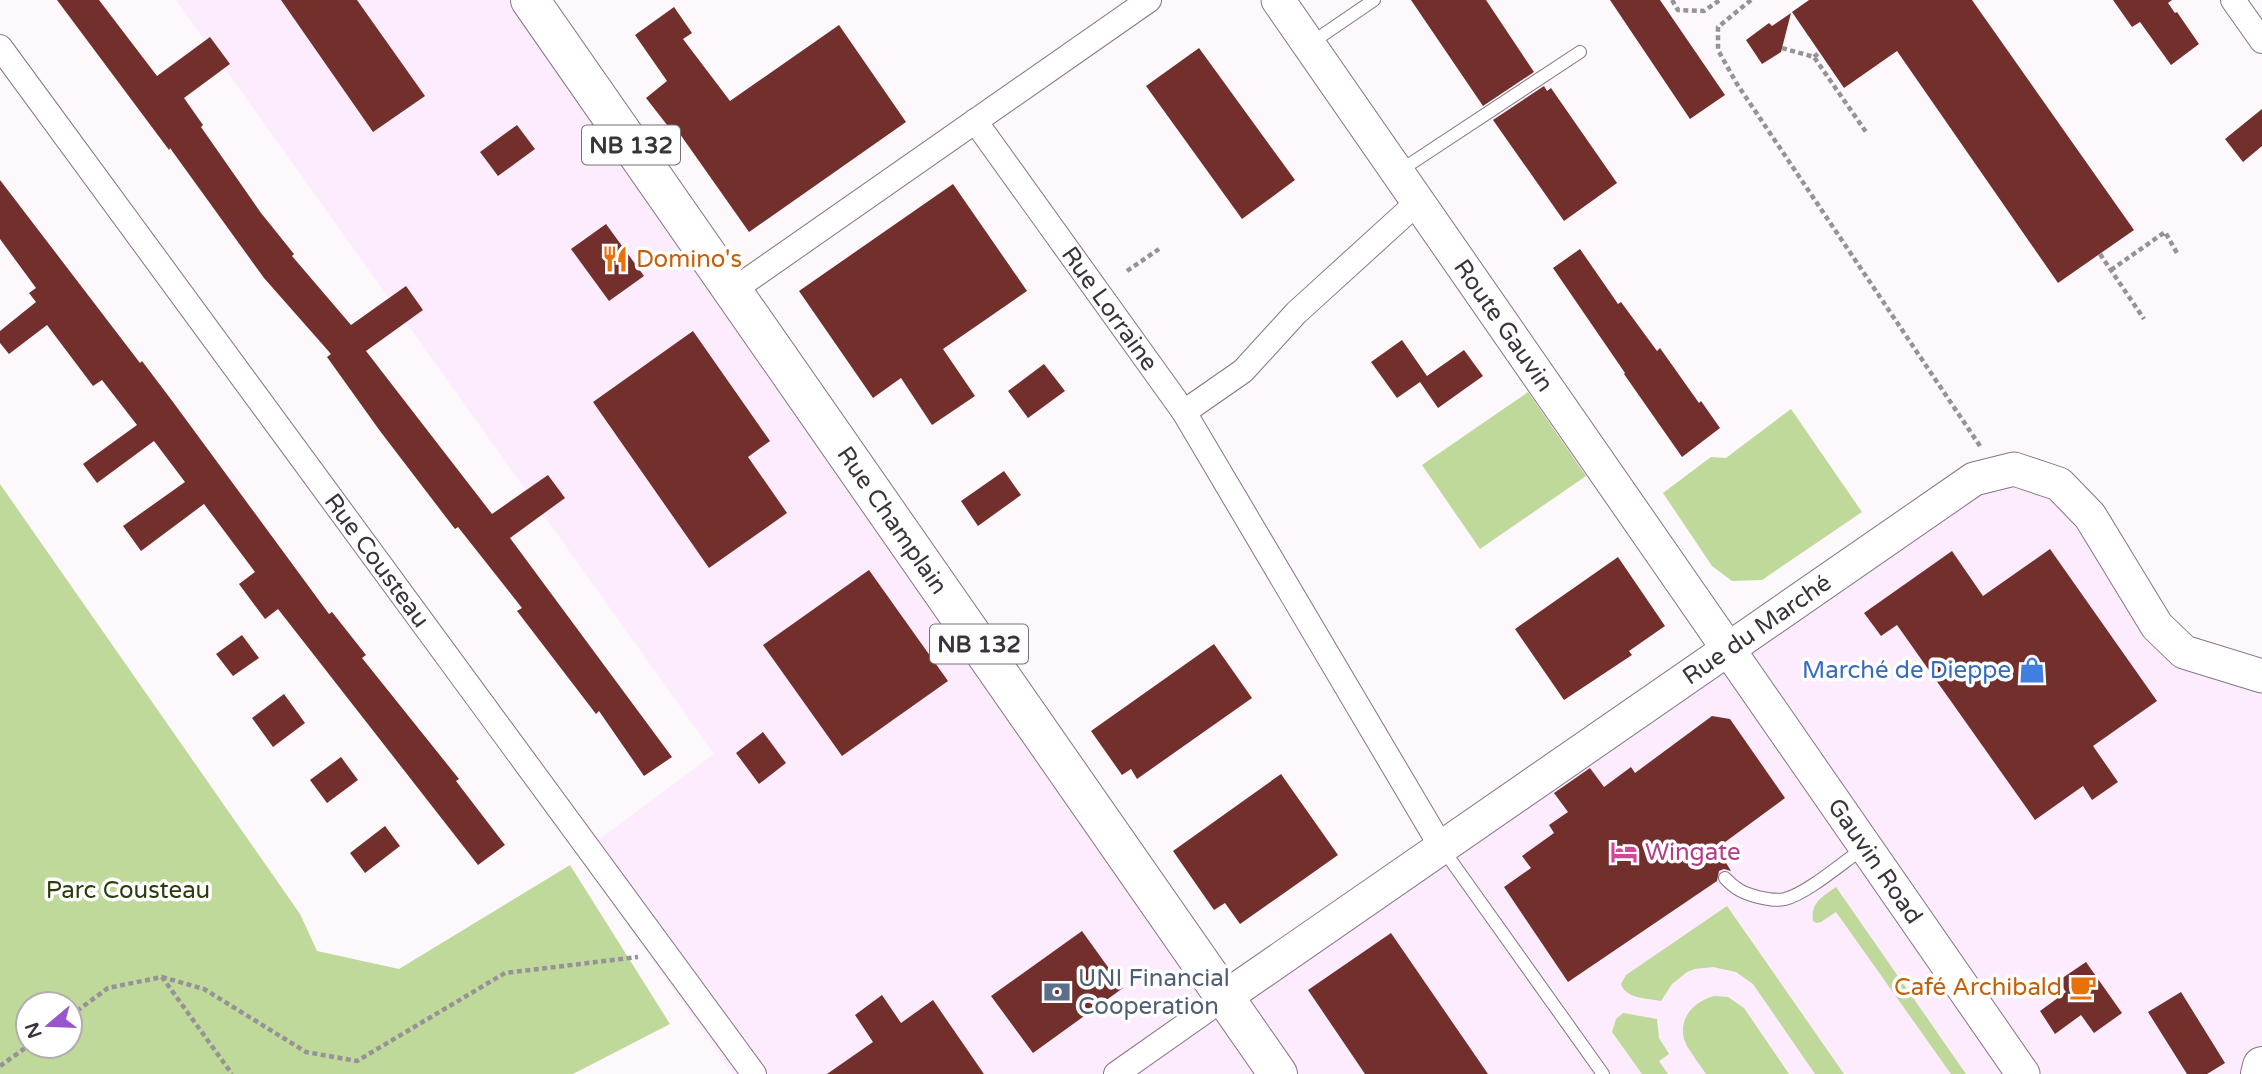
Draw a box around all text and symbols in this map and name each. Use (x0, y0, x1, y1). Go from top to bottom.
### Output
road number: NB 132 (582, 126, 680, 164)
street label: Rue Lorraine (1055, 241, 1164, 377)
restaurant icon: Domino's (600, 244, 630, 274)
place label: Domino's (636, 245, 742, 274)
street label: Route Gauvin (1447, 254, 1559, 397)
street label: Rue Champlain (830, 441, 953, 600)
street label: Rue Cousteau (318, 488, 435, 633)
street label: Rue du Marché (1677, 568, 1837, 691)
road number: NB 132 (930, 624, 1028, 664)
shop icon: Marché de Dieppe (2017, 655, 2047, 685)
place label: Marché de Dieppe (1802, 656, 2011, 685)
street label: Gauvin Road (1821, 793, 1928, 930)
hotel icon: Wingate (1609, 837, 1639, 867)
place label: Wingate (1645, 838, 1741, 867)
park label: Parc Cousteau (46, 876, 210, 905)
place label: UNI Financial Cooperation (1078, 964, 1230, 1021)
cafe icon: Café Archibald (2068, 972, 2098, 1002)
place label: Café Archibald (1894, 973, 2062, 1002)
bank icon: UNI Financial Cooperation (1042, 977, 1072, 1007)
north arrow (14, 990, 84, 1060)
text: N (21, 1019, 47, 1041)

